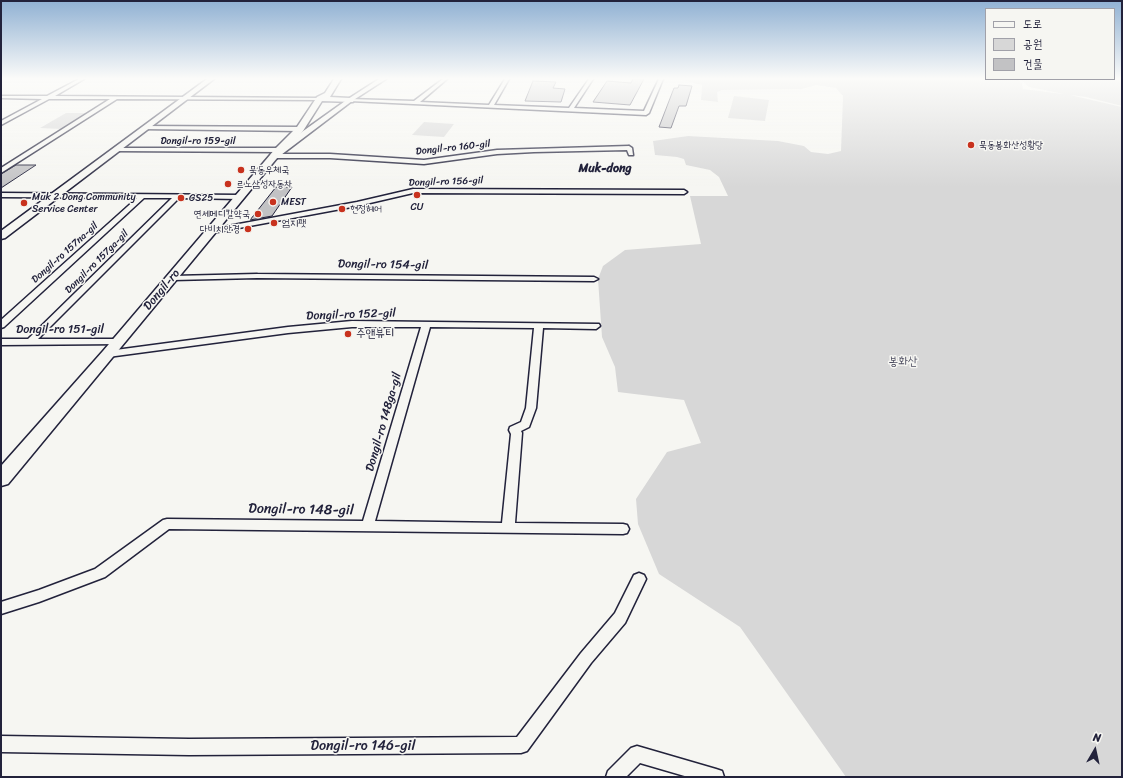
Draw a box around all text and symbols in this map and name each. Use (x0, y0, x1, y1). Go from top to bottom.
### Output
legend (985, 8, 1115, 80)
text: 도로 (1023, 13, 1042, 35)
text: 공원 (1023, 33, 1042, 55)
text: 건물 (1023, 53, 1042, 75)
street label: Dongil-ro 159-gil (160, 135, 236, 147)
street label: Dongil-ro 160-gil (415, 138, 491, 158)
place label: 묵동봉화산성황당 (979, 139, 1043, 151)
marker: 묵동봉화산성황당 (966, 140, 976, 150)
district label: Muk-dong (578, 162, 632, 176)
place label: 묵동우체국 (249, 164, 289, 176)
marker: 묵동우체국 (236, 165, 246, 175)
street label: Dongil-ro 156-gil (408, 175, 484, 189)
place label: 르노삼성자동차 (236, 178, 292, 190)
marker: 르노삼성자동차 (223, 179, 233, 189)
marker: CU (412, 190, 422, 200)
place label: Muk 2 Dong Community Service Center (32, 191, 136, 214)
place label: GS25 (189, 192, 213, 204)
marker: GS25 (176, 193, 186, 203)
place label: MEST (281, 196, 306, 208)
marker: MEST (268, 197, 278, 207)
marker: Muk 2 Dong Community Service Center (19, 198, 29, 208)
place label: CU (411, 201, 423, 213)
place label: 현정헤어 (350, 203, 382, 215)
marker: 현정헤어 (337, 204, 347, 214)
place label: 연세메디칼약국 (194, 208, 250, 220)
marker: 연세메디칼약국 (253, 209, 263, 219)
place label: 엄지팻 (282, 217, 306, 229)
marker: 엄지팻 (269, 218, 279, 228)
street label: Dongil-ro 157na-gil (29, 220, 101, 286)
place label: 다비치안경 (200, 223, 240, 235)
marker: 다비치안경 (243, 224, 253, 234)
street label: Dongil-ro 157ga-gil (63, 228, 131, 296)
street label: Dongil-ro 154-gil (338, 257, 428, 273)
street label: Dongil-ro (141, 267, 183, 313)
street label: Dongil-ro 152-gil (306, 306, 396, 324)
street label: Dongil-ro 151-gil (16, 323, 104, 337)
place label: 주앤뷰티 (356, 327, 395, 341)
marker: 주앤뷰티 (343, 329, 353, 339)
park label: 봉화산 (889, 355, 917, 369)
street label: Dongil-ro 148ga-gil (363, 371, 405, 473)
street label: Dongil-ro 148-gil (248, 501, 354, 519)
text: N (1092, 728, 1102, 748)
north arrow (1075, 730, 1115, 770)
street label: Dongil-ro 146-gil (311, 738, 415, 754)

